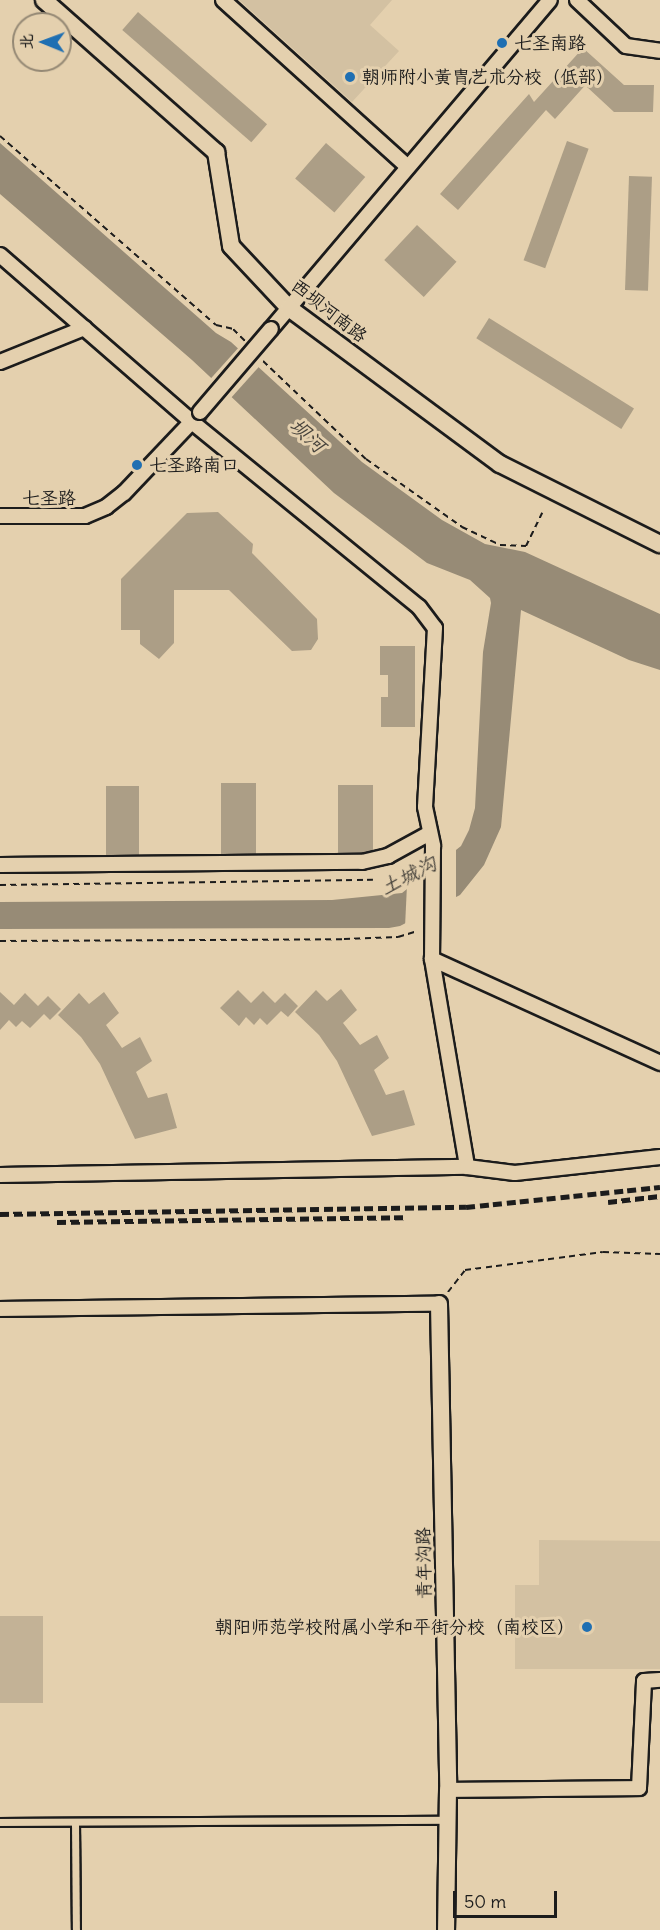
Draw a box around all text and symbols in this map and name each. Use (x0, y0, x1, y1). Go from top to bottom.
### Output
north arrow (12, 12, 72, 72)
place label: 七圣南路 (514, 32, 586, 54)
text: 北 (16, 34, 36, 50)
marker: 七圣南路 (495, 36, 509, 50)
place label: 朝师附小黄胄艺术分校（低部） (362, 66, 614, 88)
marker: 朝师附小黄胄艺术分校（低部） (343, 70, 357, 84)
street label: 西坝河南路 (287, 275, 371, 347)
water label: 坝河 (285, 413, 331, 457)
place label: 七圣路南口 (149, 454, 239, 476)
marker: 七圣路南口 (130, 458, 144, 472)
street label: 七圣路 (22, 487, 76, 509)
water label: 土城沟 (376, 851, 440, 899)
street label: 青年沟路 (413, 1527, 435, 1599)
place label: 朝阳师范学校附属小学和平街分校（南校区） (215, 1616, 575, 1638)
marker: 朝阳师范学校附属小学和平街分校（南校区） (580, 1620, 594, 1634)
scale bar (456, 1879, 560, 1917)
text: 50 m (464, 1890, 506, 1913)

